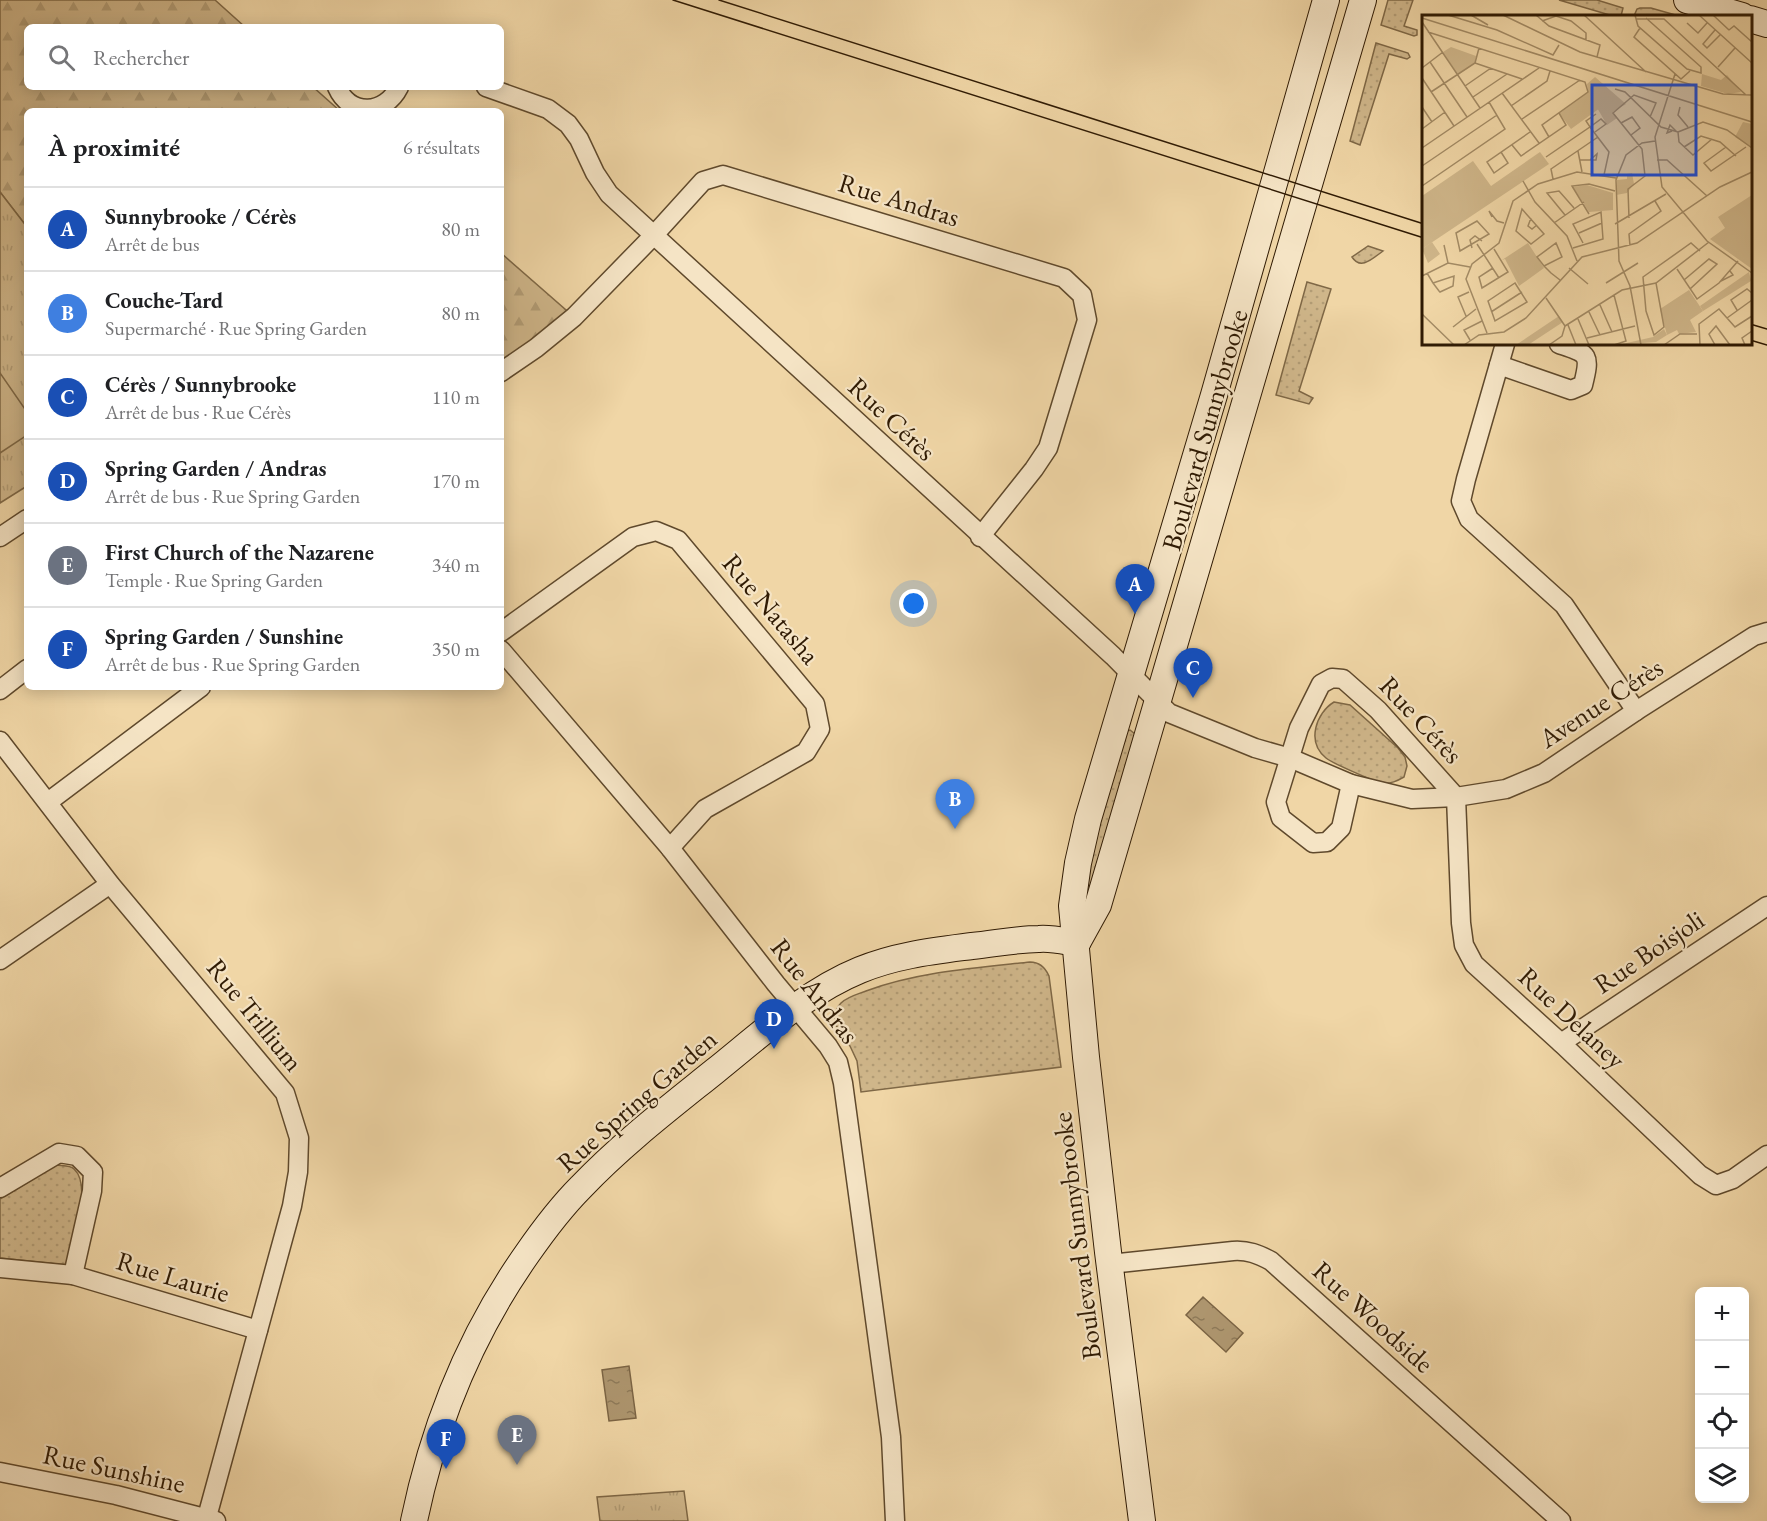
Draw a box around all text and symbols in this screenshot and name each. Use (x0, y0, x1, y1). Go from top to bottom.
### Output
inset map (1422, 15, 1752, 345)
search box (24, 24, 504, 90)
icon: search (45, 41, 78, 74)
text: Rechercher (93, 43, 189, 72)
text: À proximité (48, 130, 180, 164)
text: 6 résultats (403, 134, 480, 160)
street label: Rue Andras (834, 165, 964, 234)
text: Sunnybrooke / Cérès (105, 202, 296, 231)
text: A (60, 216, 75, 242)
text: 80 m (441, 216, 480, 242)
text: Arrêt de bus (105, 231, 200, 257)
text: Couche-Tard (105, 286, 223, 315)
text: B (61, 300, 74, 326)
text: 80 m (441, 300, 480, 326)
street label: Boulevard Sunnybrooke (1153, 305, 1256, 554)
text: Supermarché · Rue Spring Garden (105, 315, 367, 341)
street label: Rue Cérès (841, 369, 944, 468)
text: Cérès / Sunnybrooke (105, 370, 296, 399)
text: C (60, 384, 75, 410)
text: 110 m (432, 384, 480, 410)
text: Arrêt de bus · Rue Cérès (105, 399, 291, 425)
text: Spring Garden / Andras (105, 454, 326, 483)
text: D (60, 468, 75, 494)
text: 170 m (432, 468, 480, 494)
text: Arrêt de bus · Rue Spring Garden (105, 483, 360, 509)
text: First Church of the Nazarene (105, 538, 374, 567)
street label: Rue Natasha (715, 546, 828, 672)
text: E (62, 552, 73, 578)
text: 340 m (432, 552, 480, 578)
pin: A (1116, 564, 1154, 614)
text: Temple · Rue Spring Garden (105, 567, 323, 593)
your location (899, 589, 928, 618)
text: Spring Garden / Sunshine (105, 622, 343, 651)
text: F (62, 636, 73, 662)
text: 350 m (432, 636, 480, 662)
pin: C (1174, 648, 1212, 698)
street label: Avenue Cérès (1531, 650, 1669, 756)
text: Arrêt de bus · Rue Spring Garden (105, 651, 360, 677)
street label: Rue Cérès (1372, 668, 1471, 771)
pin: B (936, 780, 974, 829)
street label: Rue Boisjoli (1587, 902, 1711, 1001)
street label: Rue Andras (763, 931, 868, 1051)
street label: Rue Trillium (199, 951, 312, 1078)
street label: Rue Delaney (1511, 959, 1633, 1076)
pin: D (754, 1000, 794, 1049)
street label: Rue Spring Garden (549, 1022, 724, 1180)
street label: Boulevard Sunnybrooke (1044, 1110, 1109, 1362)
street label: Rue Laurie (112, 1243, 234, 1310)
street label: Rue Woodside (1305, 1253, 1441, 1380)
map controls (1695, 1287, 1749, 1503)
button: + (1695, 1287, 1749, 1341)
button: − (1695, 1341, 1749, 1395)
button: locate (1695, 1395, 1749, 1449)
pin: E (498, 1416, 536, 1465)
pin: F (426, 1420, 466, 1469)
street label: Rue Sunshine (40, 1436, 188, 1501)
button: layers (1695, 1449, 1749, 1503)

